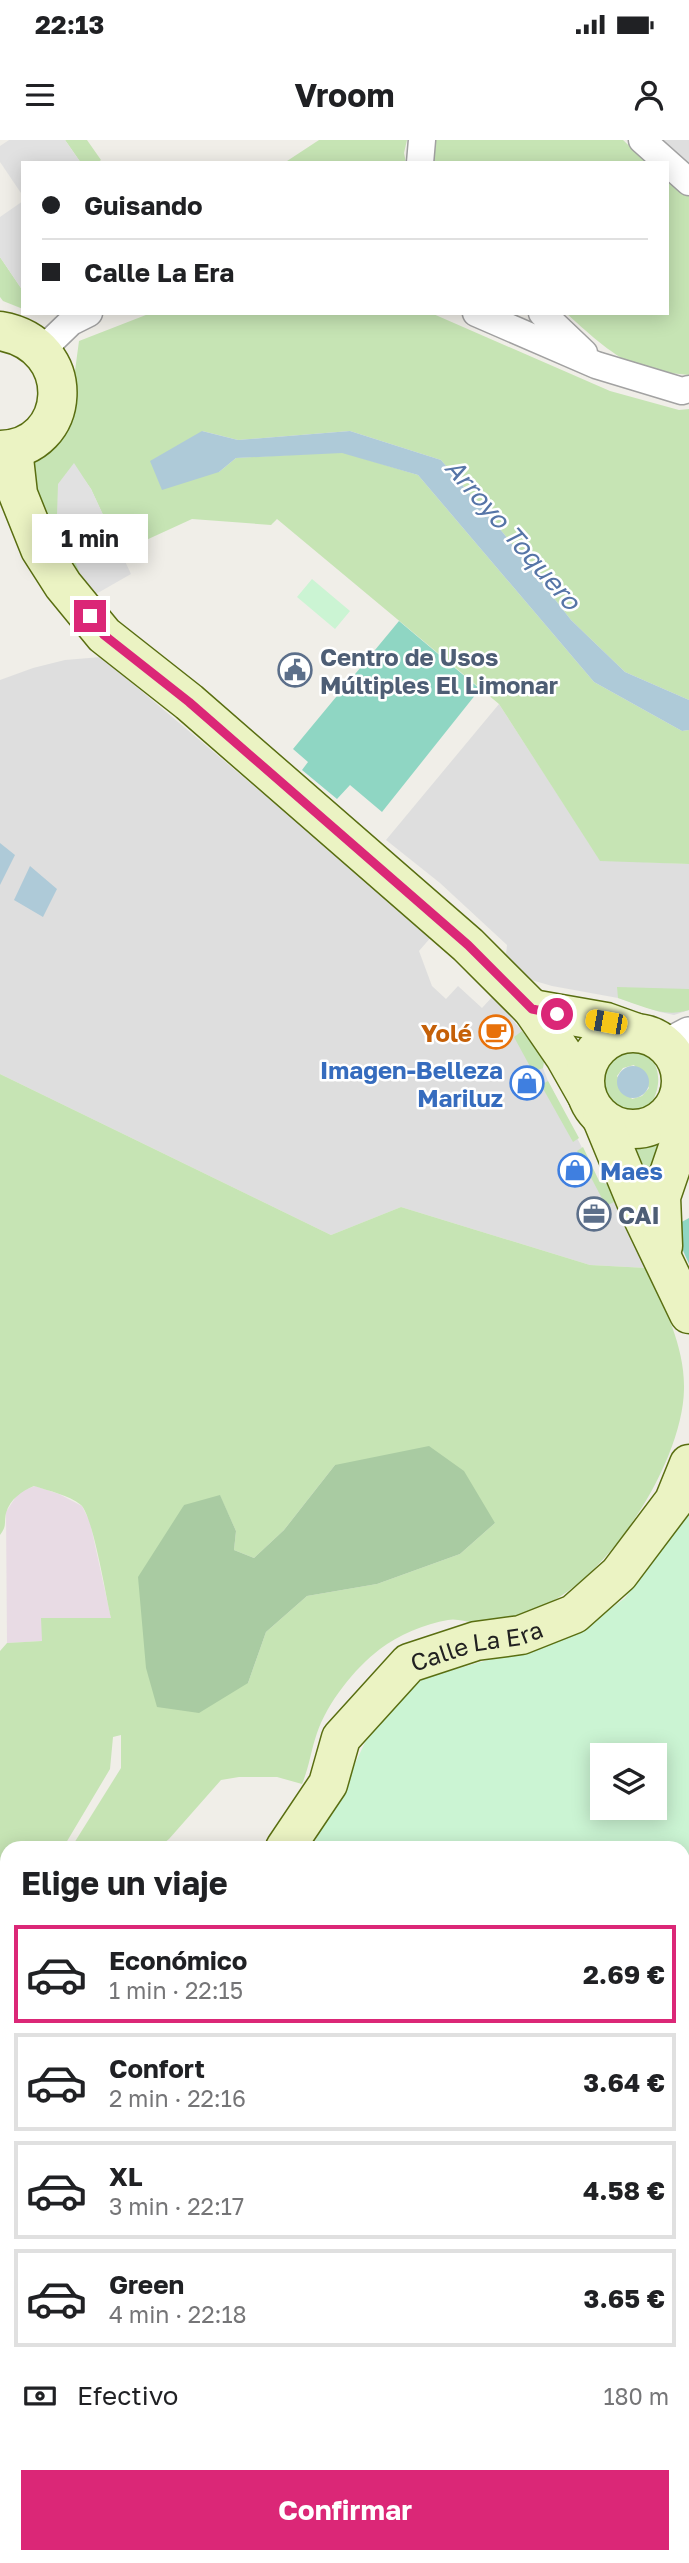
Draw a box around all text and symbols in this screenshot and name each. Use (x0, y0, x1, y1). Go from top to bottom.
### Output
text: 22:13 (35, 9, 104, 40)
icon: menu (21, 76, 59, 114)
text: Vroom (295, 76, 395, 114)
icon: person (630, 76, 668, 114)
text: Guisando (84, 190, 203, 221)
text: Calle La Era (84, 257, 234, 288)
water label: Arroyo Toquero (439, 452, 588, 617)
callout: 1 min (32, 514, 148, 564)
text: 1 min (61, 524, 119, 552)
route end (74, 600, 106, 632)
place label: Centro de Usos Múltiples El Limonar (320, 642, 558, 699)
public building icon: Centro de Usos Múltiples El Limonar (276, 651, 314, 689)
route start (541, 998, 573, 1030)
car (584, 1008, 629, 1036)
cafe icon: Yolé (477, 1013, 515, 1051)
place label: Yolé (421, 1018, 472, 1047)
place label: Imagen-Belleza Mariluz (320, 1055, 503, 1112)
shop icon: Imagen-Belleza Mariluz (508, 1064, 546, 1102)
shop icon: Maes (556, 1151, 594, 1189)
place label: Maes (600, 1156, 663, 1185)
office icon: CAI (575, 1195, 613, 1233)
place label: CAI (618, 1200, 660, 1229)
street label: Calle La Era (406, 1613, 547, 1676)
map controls (590, 1743, 667, 1820)
button: layers (590, 1743, 667, 1820)
text: Elige un viaje (21, 1864, 228, 1902)
icon: car (25, 1943, 88, 2006)
text: Económico (109, 1945, 247, 1976)
text: 2.69 € (583, 1959, 665, 1990)
text: 1 min · 22:15 (109, 1976, 243, 2004)
icon: car (25, 2051, 88, 2114)
text: Confort (109, 2053, 205, 2084)
text: 3.64 € (583, 2067, 665, 2098)
text: 2 min · 22:16 (109, 2084, 246, 2112)
icon: car (25, 2159, 88, 2222)
text: XL (109, 2161, 143, 2192)
text: 4.58 € (583, 2175, 665, 2206)
text: 3 min · 22:17 (109, 2192, 244, 2220)
icon: car (25, 2267, 88, 2330)
text: Green (109, 2269, 184, 2300)
text: 3.65 € (584, 2283, 665, 2314)
text: 4 min · 22:18 (109, 2300, 247, 2328)
icon: cash (21, 2377, 59, 2415)
text: Efectivo (77, 2380, 178, 2411)
text: 180 m (603, 2382, 669, 2410)
button: Confirmar (21, 2470, 669, 2550)

